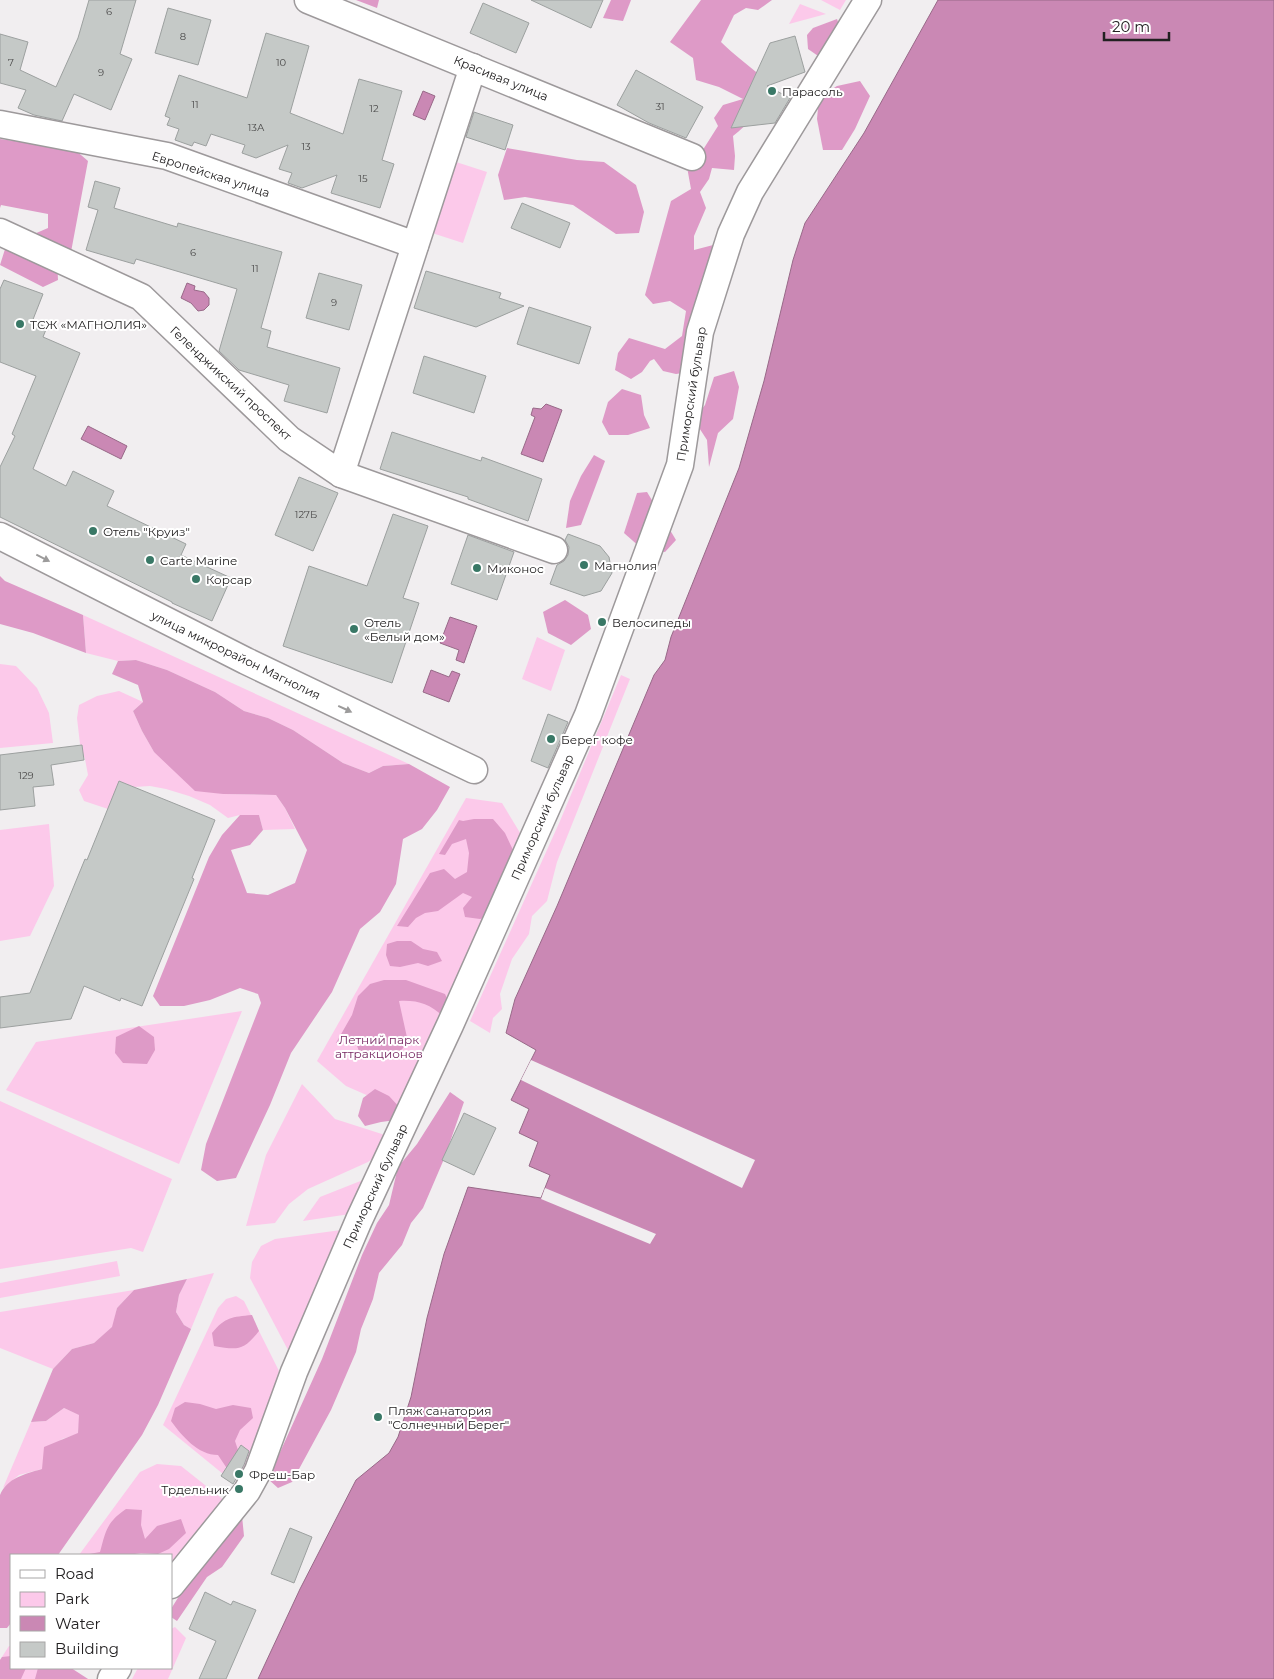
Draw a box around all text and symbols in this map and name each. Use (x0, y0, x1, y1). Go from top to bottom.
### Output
house number: 6 (106, 5, 112, 18)
scale bar (1104, 10, 1169, 42)
text: 20 m (1112, 17, 1150, 36)
house number: 8 (180, 30, 186, 43)
street label: Красивая улица (452, 52, 550, 104)
house number: 7 (8, 56, 14, 69)
house number: 10 (276, 56, 286, 69)
house number: 9 (98, 66, 104, 79)
place label: Парасоль (782, 84, 843, 99)
marker: Парасоль (766, 85, 778, 97)
house number: 11 (191, 98, 199, 111)
house number: 31 (655, 100, 665, 113)
house number: 12 (369, 102, 379, 115)
house number: 13А (248, 121, 265, 134)
house number: 13 (301, 140, 311, 153)
street label: Европейская улица (150, 148, 272, 200)
house number: 15 (358, 172, 368, 185)
house number: 6 (190, 246, 196, 259)
house number: 11 (251, 262, 259, 275)
house number: 9 (331, 296, 337, 309)
place label: ТСЖ «МАГНОЛИЯ» (30, 317, 147, 332)
marker: ТСЖ «МАГНОЛИЯ» (14, 318, 26, 330)
street label: Геленджикский проспект (167, 323, 295, 443)
street label: Приморский бульвар (673, 326, 709, 462)
house number: 127Б (295, 508, 317, 521)
place label: Отель "Круиз" (103, 524, 190, 539)
marker: Отель "Круиз" (87, 525, 99, 537)
place label: Carte Marine (160, 553, 237, 568)
one-way arrow (36, 554, 51, 562)
marker: Carte Marine (144, 554, 156, 566)
place label: Магнолия (594, 558, 657, 573)
marker: Магнолия (578, 559, 590, 571)
place label: Миконос (487, 561, 544, 576)
marker: Миконос (471, 562, 483, 574)
place label: Корсар (206, 572, 252, 587)
marker: Корсар (190, 573, 202, 585)
street label: улица микрорайон Магнолия (148, 607, 323, 703)
place label: Отель «Белый дом» (364, 615, 445, 644)
place label: Велосипеды (612, 615, 691, 630)
marker: Велосипеды (596, 616, 608, 628)
marker: Отель «Белый дом» (348, 623, 360, 635)
one-way arrow (338, 705, 352, 713)
place label: Берег кофе (561, 732, 633, 747)
marker: Берег кофе (545, 733, 557, 745)
street label: Приморский бульвар (507, 752, 577, 882)
house number: 129 (18, 769, 34, 782)
park label: Летний парк аттракционов (335, 1032, 423, 1061)
street label: Приморский бульвар (339, 1121, 411, 1251)
place label: Пляж санатория "Солнечный Берег" (388, 1403, 509, 1432)
marker: Пляж санатория "Солнечный Берег" (372, 1411, 384, 1423)
place label: Фреш-Бар (249, 1467, 315, 1482)
marker: Фреш-Бар (233, 1468, 245, 1480)
place label: Трдельник (161, 1482, 229, 1497)
marker: Трдельник (233, 1483, 245, 1495)
legend (10, 1554, 172, 1669)
text: Road (55, 1564, 94, 1583)
text: Park (55, 1589, 89, 1608)
text: Water (55, 1614, 101, 1633)
text: Building (55, 1639, 119, 1658)

